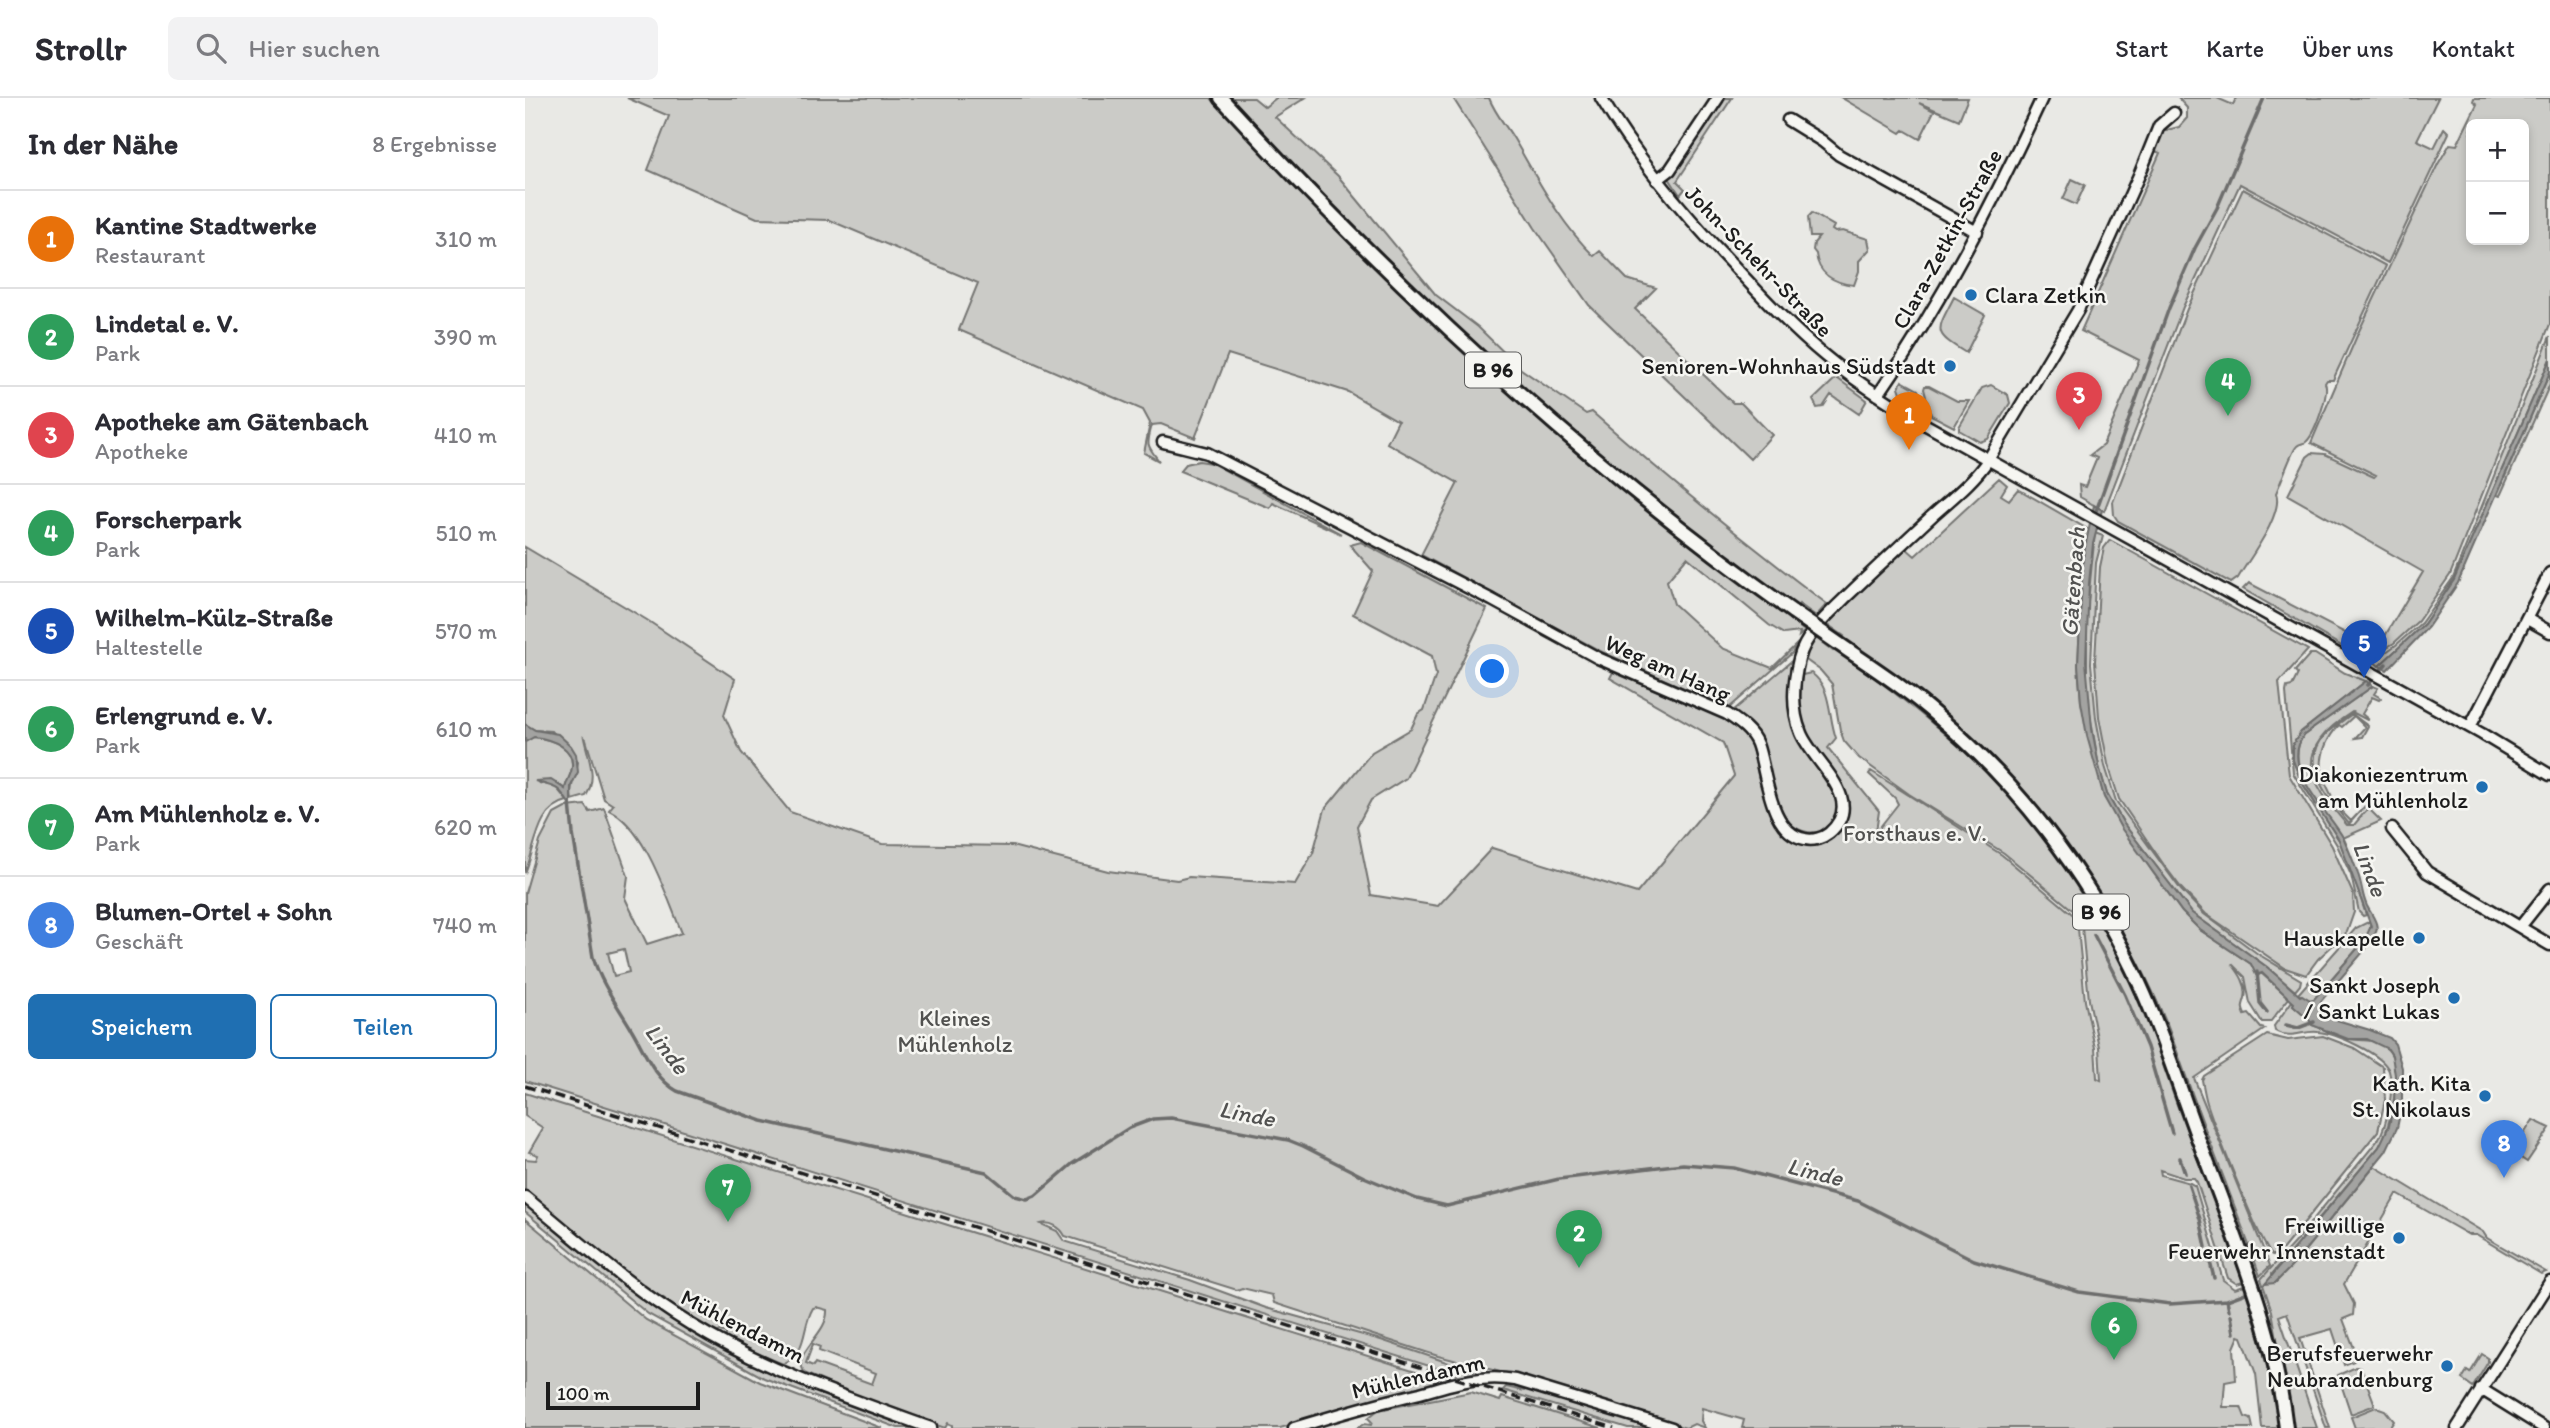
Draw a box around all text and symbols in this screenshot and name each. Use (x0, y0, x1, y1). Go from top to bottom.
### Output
search box (168, 17, 658, 80)
text: Strollr (35, 29, 126, 68)
icon: search (192, 29, 230, 67)
text: Hier suchen (248, 32, 380, 64)
text: Start (2115, 34, 2168, 63)
text: Karte (2206, 34, 2264, 63)
text: Über uns (2302, 34, 2394, 63)
text: Kontakt (2432, 34, 2515, 63)
map controls (2466, 119, 2529, 245)
button: + (2466, 119, 2529, 182)
text: In der Nähe (28, 125, 178, 162)
text: 8 Ergebnisse (372, 130, 497, 158)
street label: Clara-Zetkin-Straße (1886, 144, 2008, 334)
street label: John-Schehr-Straße (1679, 179, 1839, 343)
button: − (2466, 182, 2529, 245)
text: Kantine Stadtwerke (95, 209, 317, 241)
text: 1 (46, 225, 56, 253)
text: 310 m (435, 225, 497, 253)
text: Restaurant (95, 241, 205, 269)
place label: Clara Zetkin (1985, 281, 2106, 309)
marker: Clara Zetkin (1963, 287, 1979, 303)
text: Lindetal e. V. (95, 307, 239, 339)
text: 2 (45, 323, 57, 351)
text: 390 m (434, 323, 497, 351)
text: Park (95, 339, 140, 367)
road number: B 96 (1465, 352, 1521, 388)
place label: Senioren-Wohnhaus Südstadt (1641, 352, 1936, 380)
marker: Senioren-Wohnhaus Südstadt (1942, 358, 1958, 374)
pin: 4 (2205, 358, 2251, 416)
pin: 3 (2056, 372, 2102, 430)
pin: 1 (1886, 392, 1932, 450)
text: Apotheke am Gätenbach (95, 405, 368, 437)
text: 3 (45, 421, 57, 449)
text: 410 m (434, 421, 497, 449)
text: Apotheke (95, 437, 188, 465)
text: Forscherpark (95, 503, 242, 535)
text: 4 (44, 519, 58, 547)
text: 510 m (436, 519, 497, 547)
water label: Gätenbach (2054, 525, 2091, 638)
text: Park (95, 535, 140, 563)
text: Wilhelm-Külz-Straße (95, 601, 333, 633)
text: 5 (45, 617, 57, 645)
text: 570 m (435, 617, 497, 645)
pin: 5 (2341, 620, 2387, 678)
street label: Weg am Hang (1601, 628, 1735, 708)
text: Haltestelle (95, 633, 203, 661)
your location (1475, 654, 1509, 688)
text: Erlengrund e. V. (95, 699, 273, 731)
text: 6 (45, 715, 57, 743)
text: 610 m (435, 715, 497, 743)
text: Park (95, 731, 140, 759)
place label: Diakoniezentrum am Mühlenholz (2298, 760, 2468, 814)
marker: Diakoniezentrum am Mühlenholz (2474, 779, 2490, 795)
text: Am Mühlenholz e. V. (95, 797, 320, 829)
text: 7 (45, 813, 57, 841)
text: 620 m (434, 813, 497, 841)
park label: Forsthaus e. V. (1843, 819, 1987, 847)
text: Park (95, 829, 140, 857)
water label: Linde (2347, 837, 2395, 902)
road number: B 96 (2073, 894, 2129, 930)
text: Blumen-Ortel + Sohn (95, 895, 332, 927)
text: 8 (45, 911, 57, 939)
text: 740 m (433, 911, 497, 939)
place label: Hauskapelle (2284, 924, 2405, 952)
text: Geschäft (95, 927, 184, 955)
marker: Hauskapelle (2411, 930, 2427, 946)
place label: Sankt Joseph / Sankt Lukas (2303, 971, 2440, 1025)
marker: Sankt Joseph / Sankt Lukas (2446, 990, 2462, 1006)
button: Speichern (28, 994, 256, 1059)
button: Teilen (270, 994, 497, 1059)
park label: Kleines Mühlenholz (898, 1004, 1013, 1058)
water label: Linde (639, 1018, 697, 1081)
place label: Kath. Kita St. Nikolaus (2352, 1069, 2471, 1123)
marker: Kath. Kita St. Nikolaus (2477, 1088, 2493, 1104)
water label: Linde (1217, 1094, 1279, 1133)
pin: 8 (2481, 1120, 2527, 1178)
water label: Linde (1784, 1151, 1847, 1193)
pin: 7 (705, 1164, 751, 1222)
pin: 2 (1556, 1210, 1602, 1268)
place label: Freiwillige Feuerwehr Innenstadt (2168, 1211, 2385, 1265)
marker: Freiwillige Feuerwehr Innenstadt (2391, 1230, 2407, 1246)
street label: Mühlendamm (676, 1283, 810, 1369)
pin: 6 (2091, 1302, 2137, 1360)
place label: Berufsfeuerwehr Neubrandenburg (2267, 1339, 2433, 1393)
street label: Mühlendamm (1349, 1347, 1487, 1405)
marker: Berufsfeuerwehr Neubrandenburg (2439, 1358, 2455, 1374)
scale bar (546, 1379, 700, 1411)
text: 100 m (557, 1382, 609, 1405)

